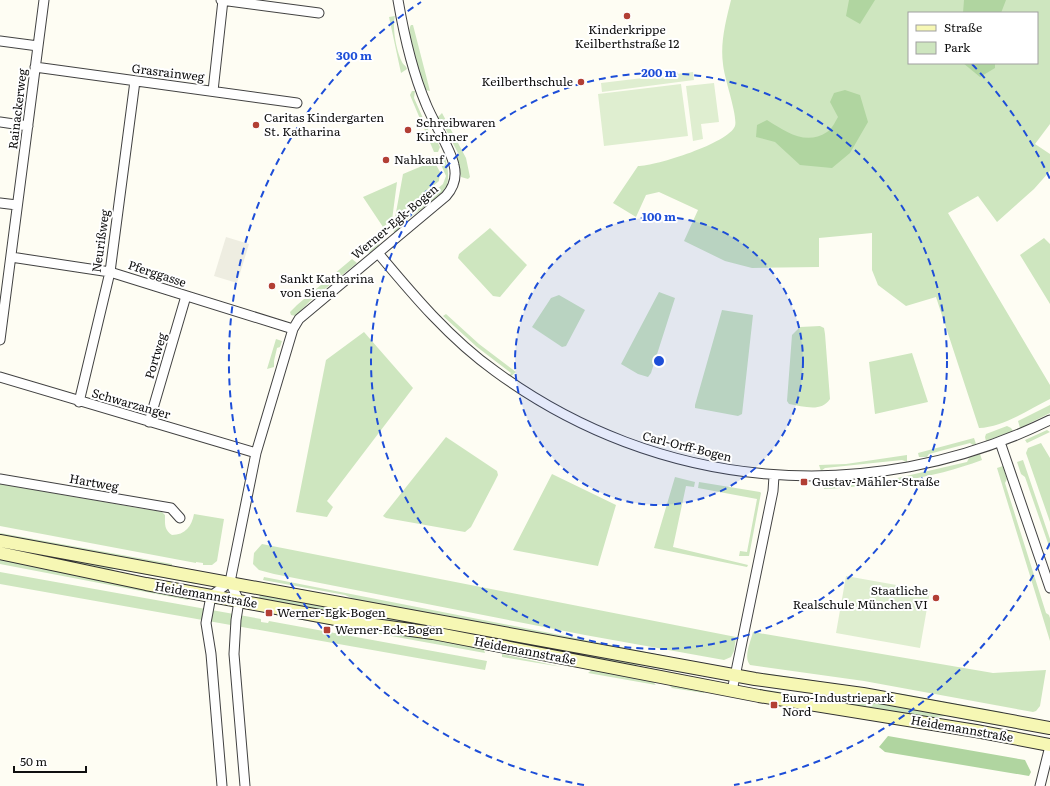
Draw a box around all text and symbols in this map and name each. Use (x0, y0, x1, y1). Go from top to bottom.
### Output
marker: Kinderkrippe Keilberthstraße 12 (622, 11, 632, 21)
legend (908, 12, 1038, 64)
text: Straße (944, 18, 982, 36)
place label: Kinderkrippe Keilberthstraße 12 (575, 20, 679, 52)
text: Park (944, 38, 971, 56)
text: 300 m (336, 46, 372, 64)
street label: Grasrainweg (131, 59, 206, 85)
text: 200 m (641, 63, 677, 81)
street label: Rainackerweg (3, 67, 31, 150)
place label: Keilberthschule (481, 72, 573, 90)
marker: Keilberthschule (576, 77, 586, 87)
place label: Caritas Kindergarten St. Katharina (264, 108, 384, 140)
place label: Schreibwaren Kirchner (416, 113, 496, 145)
marker: Caritas Kindergarten St. Katharina (251, 120, 261, 130)
marker: Schreibwaren Kirchner (403, 125, 413, 135)
place label: Nahkauf (394, 150, 445, 168)
marker: Nahkauf (381, 155, 391, 165)
street label: Werner-Egk-Bogen (347, 179, 442, 263)
text: 100 m (642, 207, 676, 225)
street label: Neurißweg (87, 208, 113, 274)
street label: Pferggasse (126, 255, 189, 291)
place label: Sankt Katharina von Siena (280, 269, 375, 301)
marker: Sankt Katharina von Siena (267, 281, 277, 291)
street label: Portweg (139, 330, 171, 381)
centre of rings (652, 354, 666, 368)
street label: Schwarzanger (90, 383, 173, 423)
street label: Carl-Orff-Bogen (641, 426, 734, 466)
street label: Hartweg (68, 469, 121, 495)
place label: Gustav-Mahler-Straße (812, 472, 940, 490)
marker: Gustav-Mahler-Straße (799, 477, 809, 487)
street label: Heidemannstraße (154, 576, 259, 612)
place label: Staatliche Realschule München VI (793, 581, 928, 613)
marker: Staatliche Realschule München VI (931, 593, 941, 603)
place label: Werner-Egk-Bogen (277, 603, 386, 621)
marker: Werner-Egk-Bogen (264, 608, 274, 618)
place label: Werner-Eck-Bogen (335, 620, 443, 638)
marker: Werner-Eck-Bogen (322, 625, 332, 635)
street label: Heidemannstraße (473, 631, 578, 669)
place label: Euro-Industriepark Nord (782, 688, 894, 720)
marker: Euro-Industriepark Nord (769, 700, 779, 710)
street label: Heidemannstraße (910, 710, 1015, 746)
scale bar (14, 748, 86, 774)
text: 50 m (20, 752, 47, 770)

